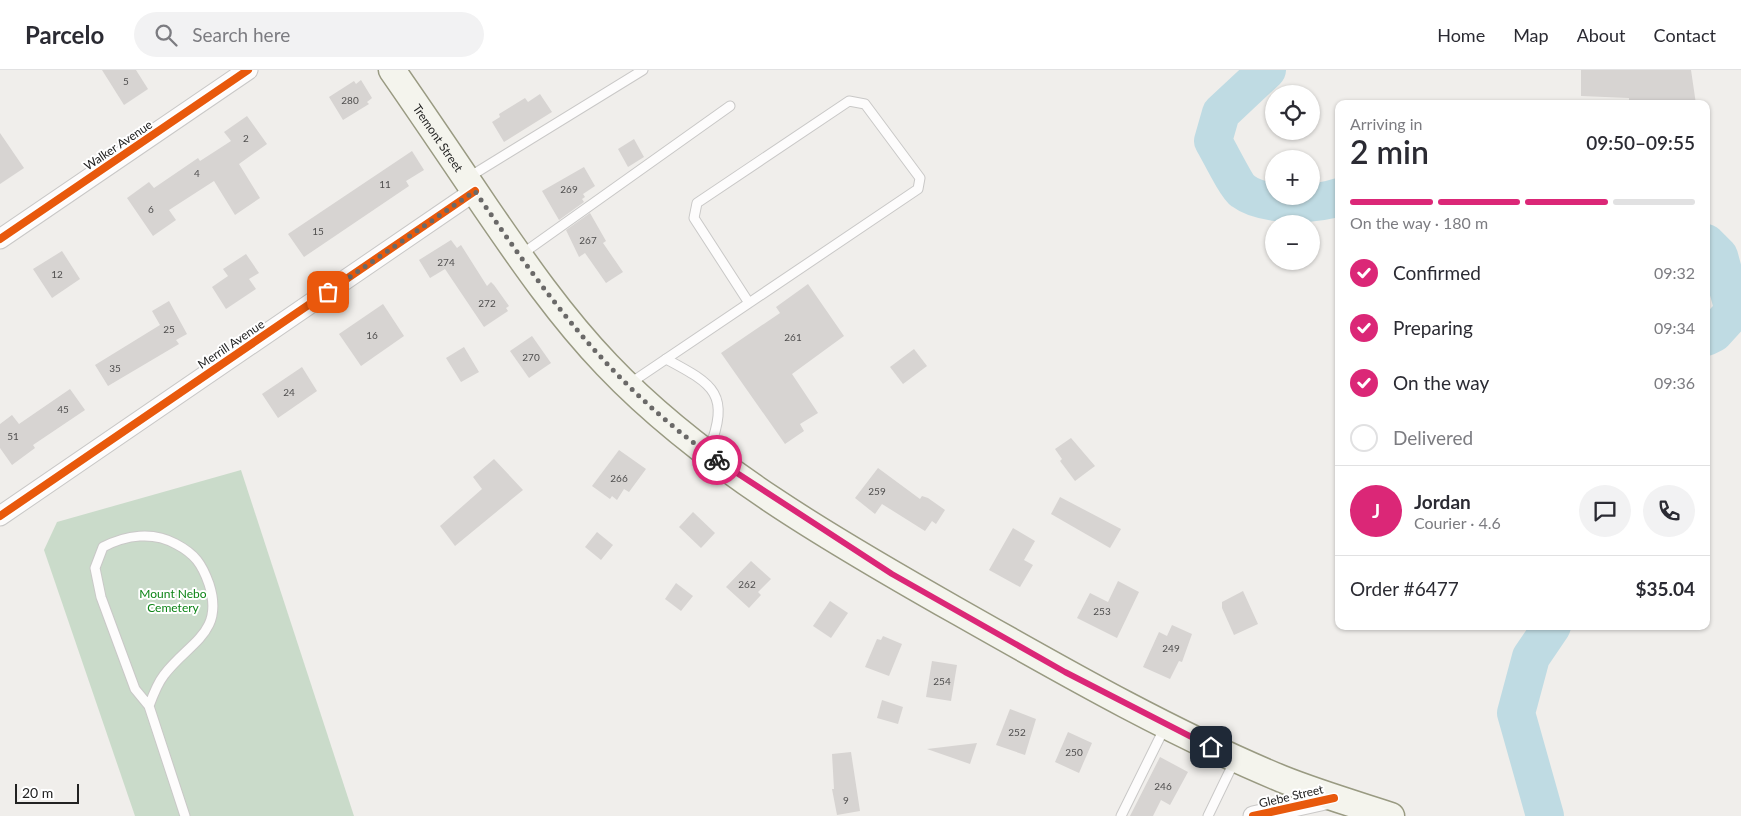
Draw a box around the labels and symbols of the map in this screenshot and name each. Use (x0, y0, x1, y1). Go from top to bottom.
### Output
house number: 5 (123, 75, 129, 87)
house number: 280 (341, 94, 359, 106)
street label: Tremont Street (410, 101, 467, 175)
street label: Walker Avenue (81, 117, 155, 173)
house number: 2 (243, 132, 249, 144)
house number: 4 (194, 167, 200, 179)
house number: 11 (379, 178, 391, 190)
house number: 269 (560, 183, 578, 195)
house number: 6 (148, 203, 154, 215)
house number: 15 (312, 225, 324, 237)
house number: 267 (579, 234, 597, 246)
house number: 274 (437, 256, 455, 268)
house number: 12 (51, 268, 63, 280)
pin (307, 271, 349, 313)
house number: 272 (478, 297, 496, 309)
street label: Merrill Avenue (195, 316, 267, 372)
house number: 25 (163, 323, 175, 335)
house number: 16 (366, 329, 378, 341)
house number: 261 (784, 331, 802, 343)
house number: 270 (522, 351, 540, 363)
house number: 35 (109, 362, 121, 374)
house number: 24 (283, 386, 295, 398)
house number: 45 (57, 403, 69, 415)
house number: 51 (7, 430, 19, 442)
courier (692, 435, 742, 485)
house number: 266 (610, 472, 628, 484)
house number: 259 (868, 485, 886, 497)
house number: 262 (738, 578, 756, 590)
park label: Mount Nebo Cemetery (139, 586, 207, 615)
house number: 253 (1093, 605, 1111, 617)
house number: 249 (1162, 642, 1180, 654)
house number: 254 (933, 675, 951, 687)
house number: 252 (1008, 726, 1026, 738)
pin (1190, 726, 1232, 768)
house number: 250 (1065, 746, 1083, 758)
house number: 246 (1154, 780, 1172, 792)
scale bar (15, 781, 79, 804)
street label: Glebe Street (1257, 781, 1325, 811)
house number: 9 (843, 794, 849, 806)

